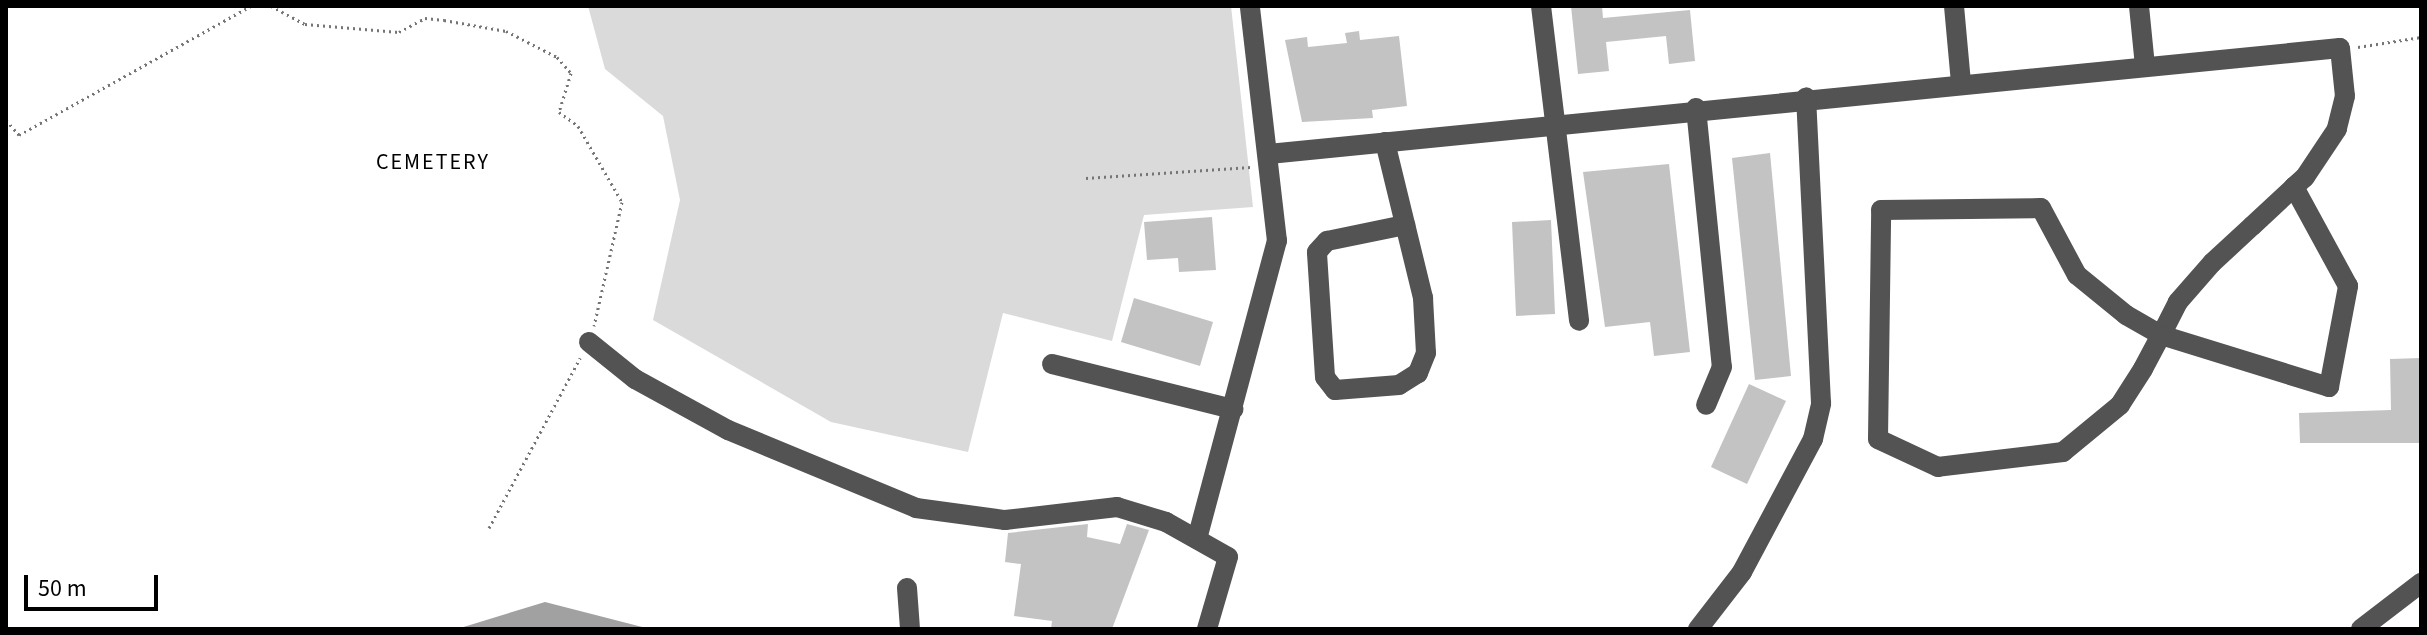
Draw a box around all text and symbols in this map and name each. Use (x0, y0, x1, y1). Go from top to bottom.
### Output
district label: CEMETERY (376, 150, 490, 176)
scale bar (28, 559, 162, 609)
text: 50 m (38, 571, 87, 606)

